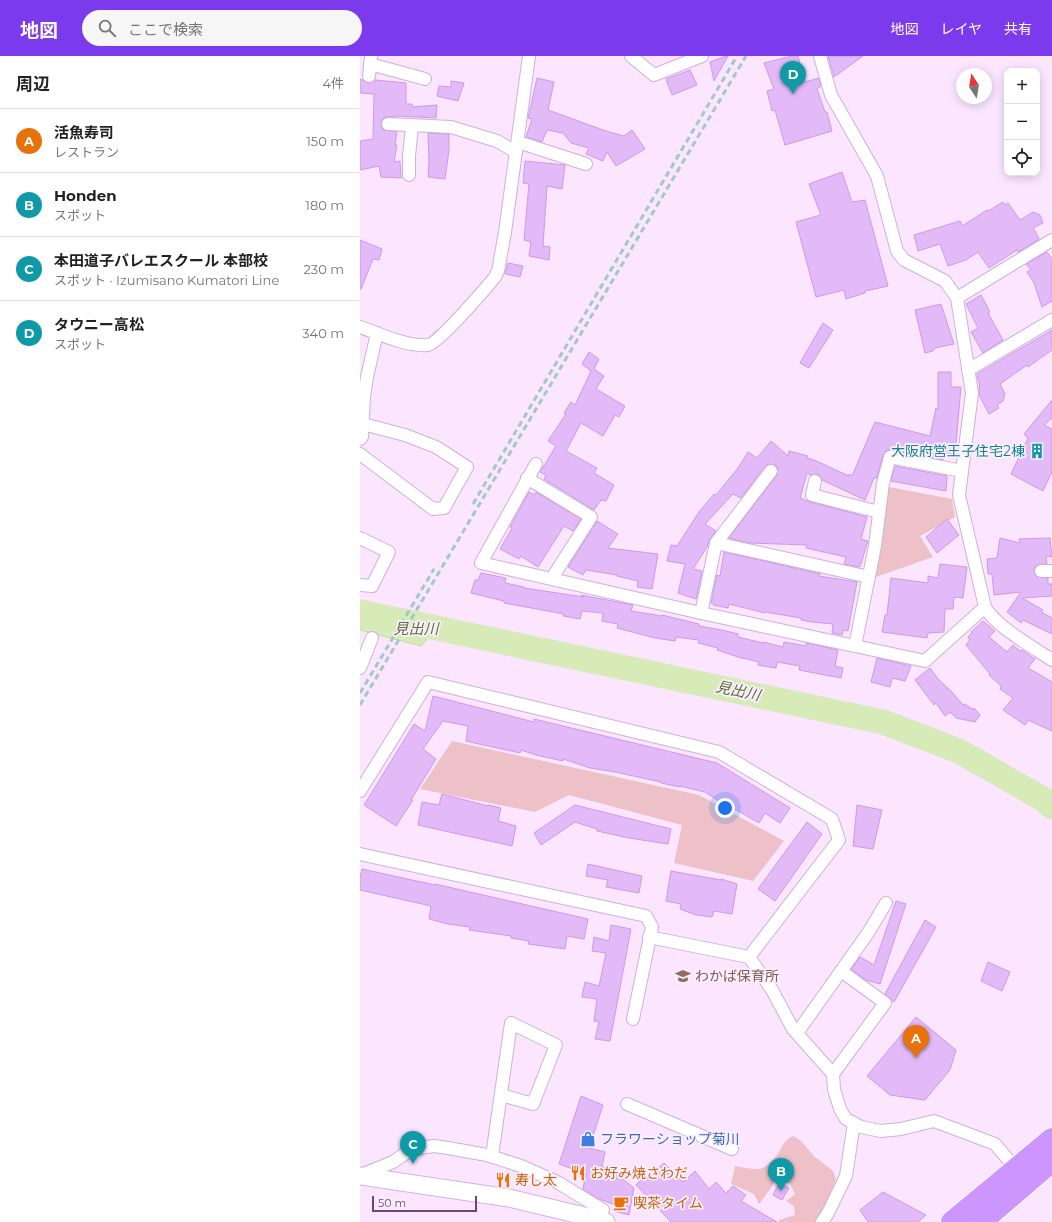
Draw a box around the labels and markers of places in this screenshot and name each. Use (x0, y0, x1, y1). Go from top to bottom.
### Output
pin: D (780, 61, 806, 94)
place label: 大阪府営王子住宅2棟 (891, 442, 1025, 460)
building icon: 大阪府営王子住宅2棟 (1028, 442, 1046, 460)
school or university icon: わかば保育所 (674, 967, 692, 985)
place label: わかば保育所 (695, 967, 779, 985)
pin: A (903, 1025, 929, 1058)
shop icon: フラワーショップ菊川 (579, 1130, 597, 1148)
place label: フラワーショップ菊川 (600, 1130, 740, 1148)
pin: C (400, 1131, 426, 1164)
pin: B (768, 1158, 794, 1191)
restaurant icon: お好み焼さわだ (569, 1164, 587, 1182)
place label: お好み焼さわだ (590, 1164, 688, 1182)
restaurant icon: 寿し太 (494, 1171, 512, 1189)
place label: 寿し太 (515, 1171, 557, 1189)
cafe icon: 喫茶タイム (612, 1194, 630, 1212)
place label: 喫茶タイム (633, 1194, 703, 1212)

